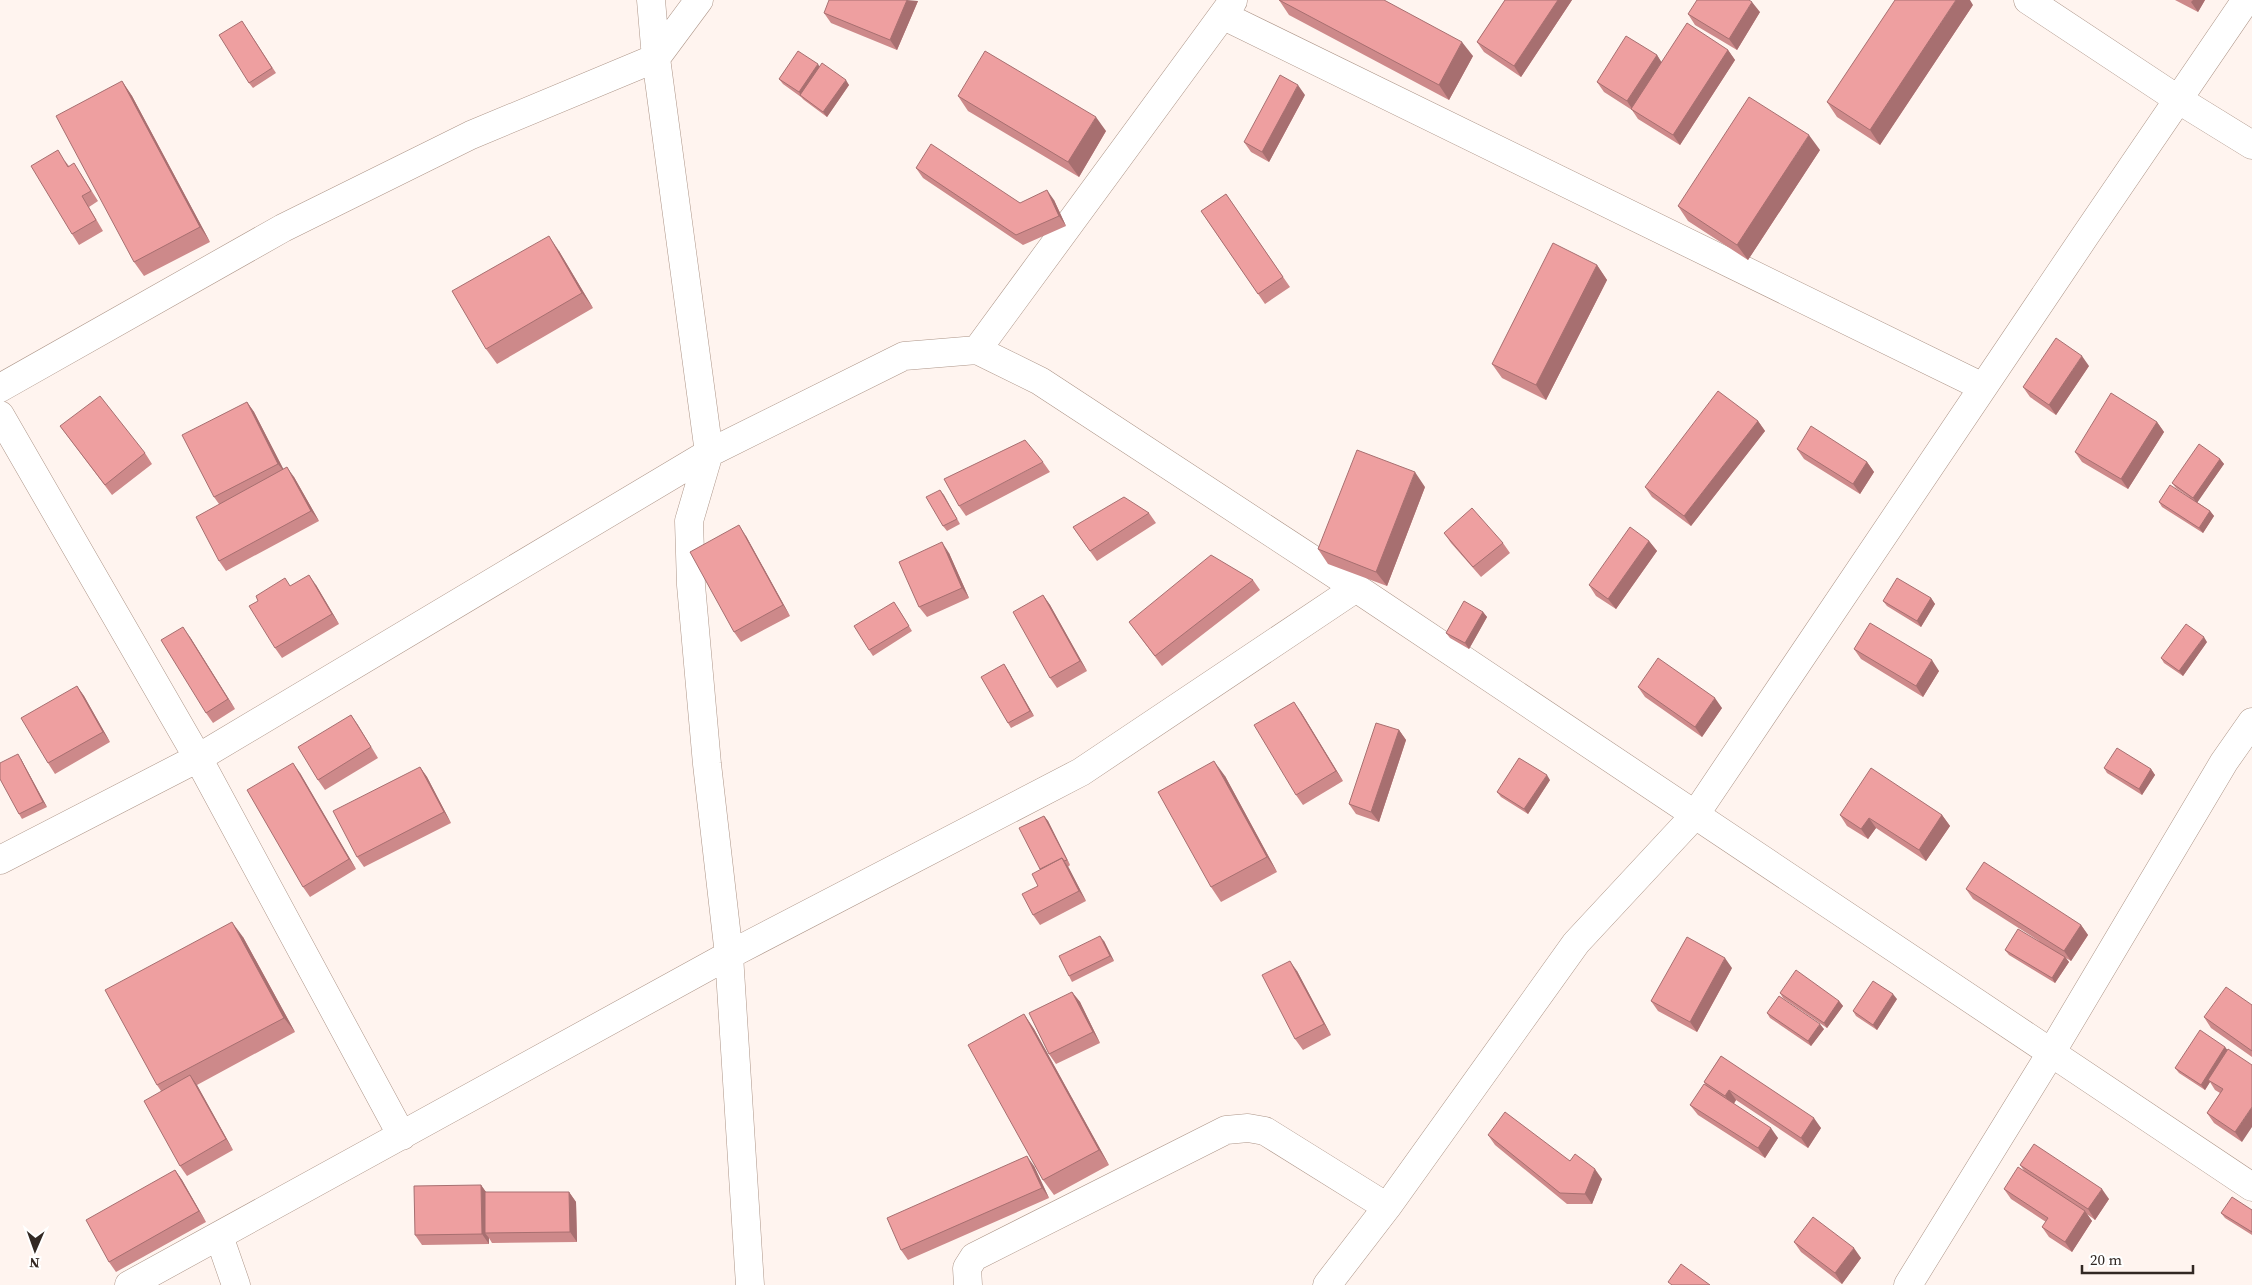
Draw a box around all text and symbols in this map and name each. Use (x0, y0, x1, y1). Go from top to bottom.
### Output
north arrow (10, 1225, 60, 1275)
scale bar (2082, 1242, 2193, 1274)
text: 20 m (2090, 1249, 2122, 1270)
text: N (29, 1253, 40, 1273)

